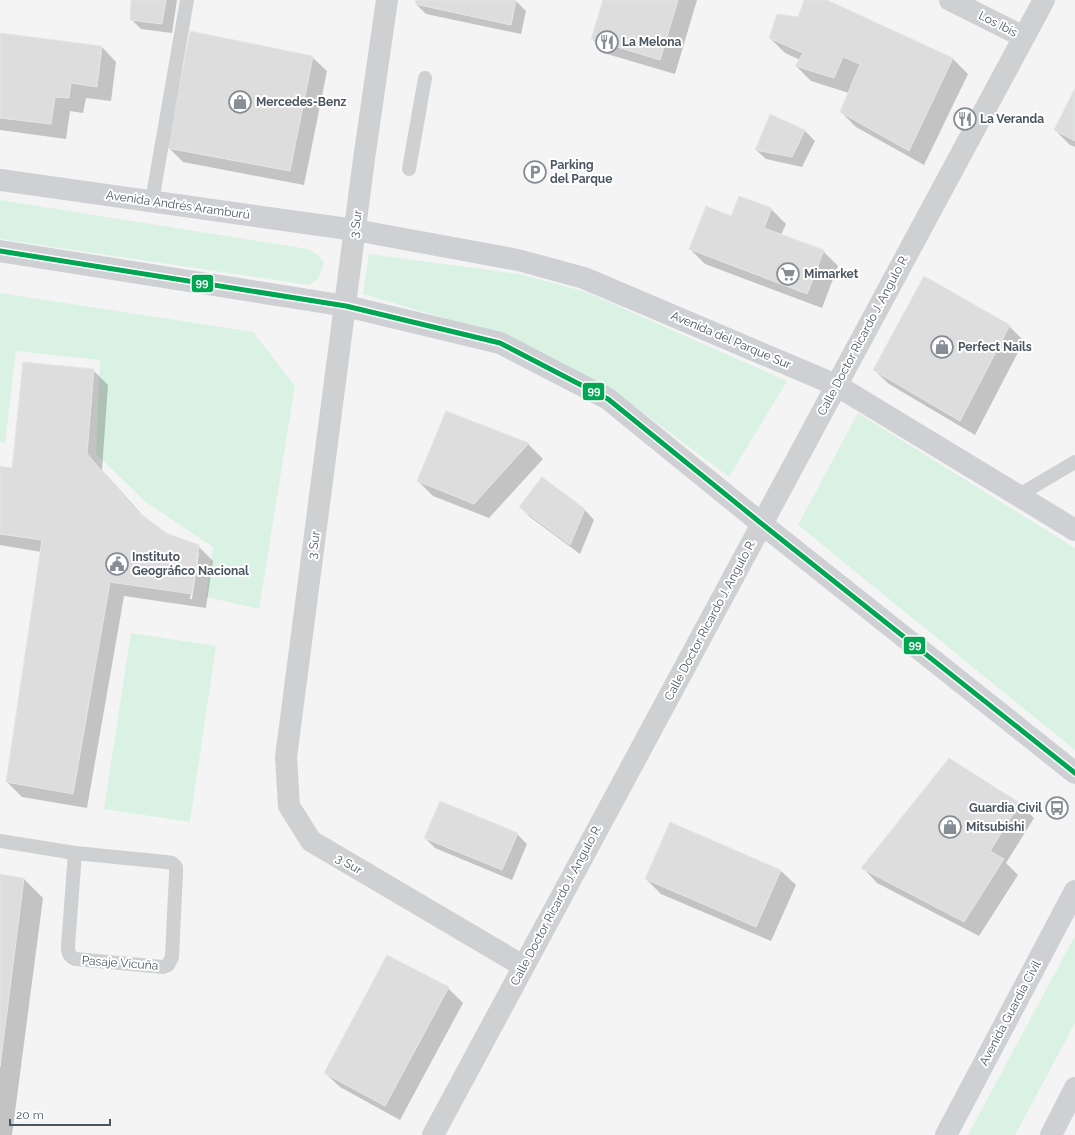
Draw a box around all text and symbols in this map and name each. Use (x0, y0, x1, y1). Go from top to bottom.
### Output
street label: Los Ibis (976, 8, 1020, 40)
restaurant icon: La Melona (594, 29, 620, 55)
place label: La Melona (622, 35, 682, 49)
shop icon: Mercedes-Benz (227, 89, 253, 115)
place label: Mercedes-Benz (256, 95, 346, 109)
restaurant icon: La Veranda (952, 106, 978, 132)
place label: La Veranda (980, 112, 1044, 126)
place label: Parking del Parque (550, 158, 612, 186)
parking icon: Parking del Parque (522, 159, 548, 185)
street label: Avenida Andrés Aramburú (105, 188, 251, 222)
street label: 3 Sur (347, 208, 365, 239)
street label: Calle Doctor Ricardo J. Angulo R. (814, 252, 912, 418)
supermarket icon: Mimarket (775, 261, 801, 287)
place label: Mimarket (804, 267, 859, 281)
line badge: 99 (191, 274, 214, 293)
text: 99 (196, 277, 209, 290)
street label: Avenida del Parque Sur (669, 308, 794, 372)
shop icon: Perfect Nails (929, 334, 955, 360)
place label: Perfect Nails (958, 340, 1032, 354)
line badge: 99 (582, 382, 605, 401)
text: 99 (588, 385, 601, 398)
street label: 3 Sur (305, 529, 323, 560)
street label: Calle Doctor Ricardo J. Angulo R. (661, 537, 759, 703)
place label: Instituto Geográfico Nacional (132, 550, 249, 578)
public building icon: Instituto Geográfico Nacional (104, 551, 130, 577)
line badge: 99 (903, 636, 926, 655)
text: 99 (909, 639, 922, 652)
bus stop icon: Guardia Civil (1044, 795, 1070, 821)
place label: Guardia Civil (969, 801, 1042, 815)
shop icon: Mitsubishi (937, 814, 963, 840)
place label: Mitsubishi (966, 820, 1024, 834)
street label: Calle Doctor Ricardo J. Angulo R. (507, 822, 605, 988)
street label: 3 Sur (333, 851, 365, 877)
street label: Pasaje Vicuña (81, 953, 159, 973)
street label: Avenida Guardia Civil (976, 958, 1044, 1068)
scale bar (10, 1101, 110, 1127)
text: 20 m (16, 1108, 44, 1122)

